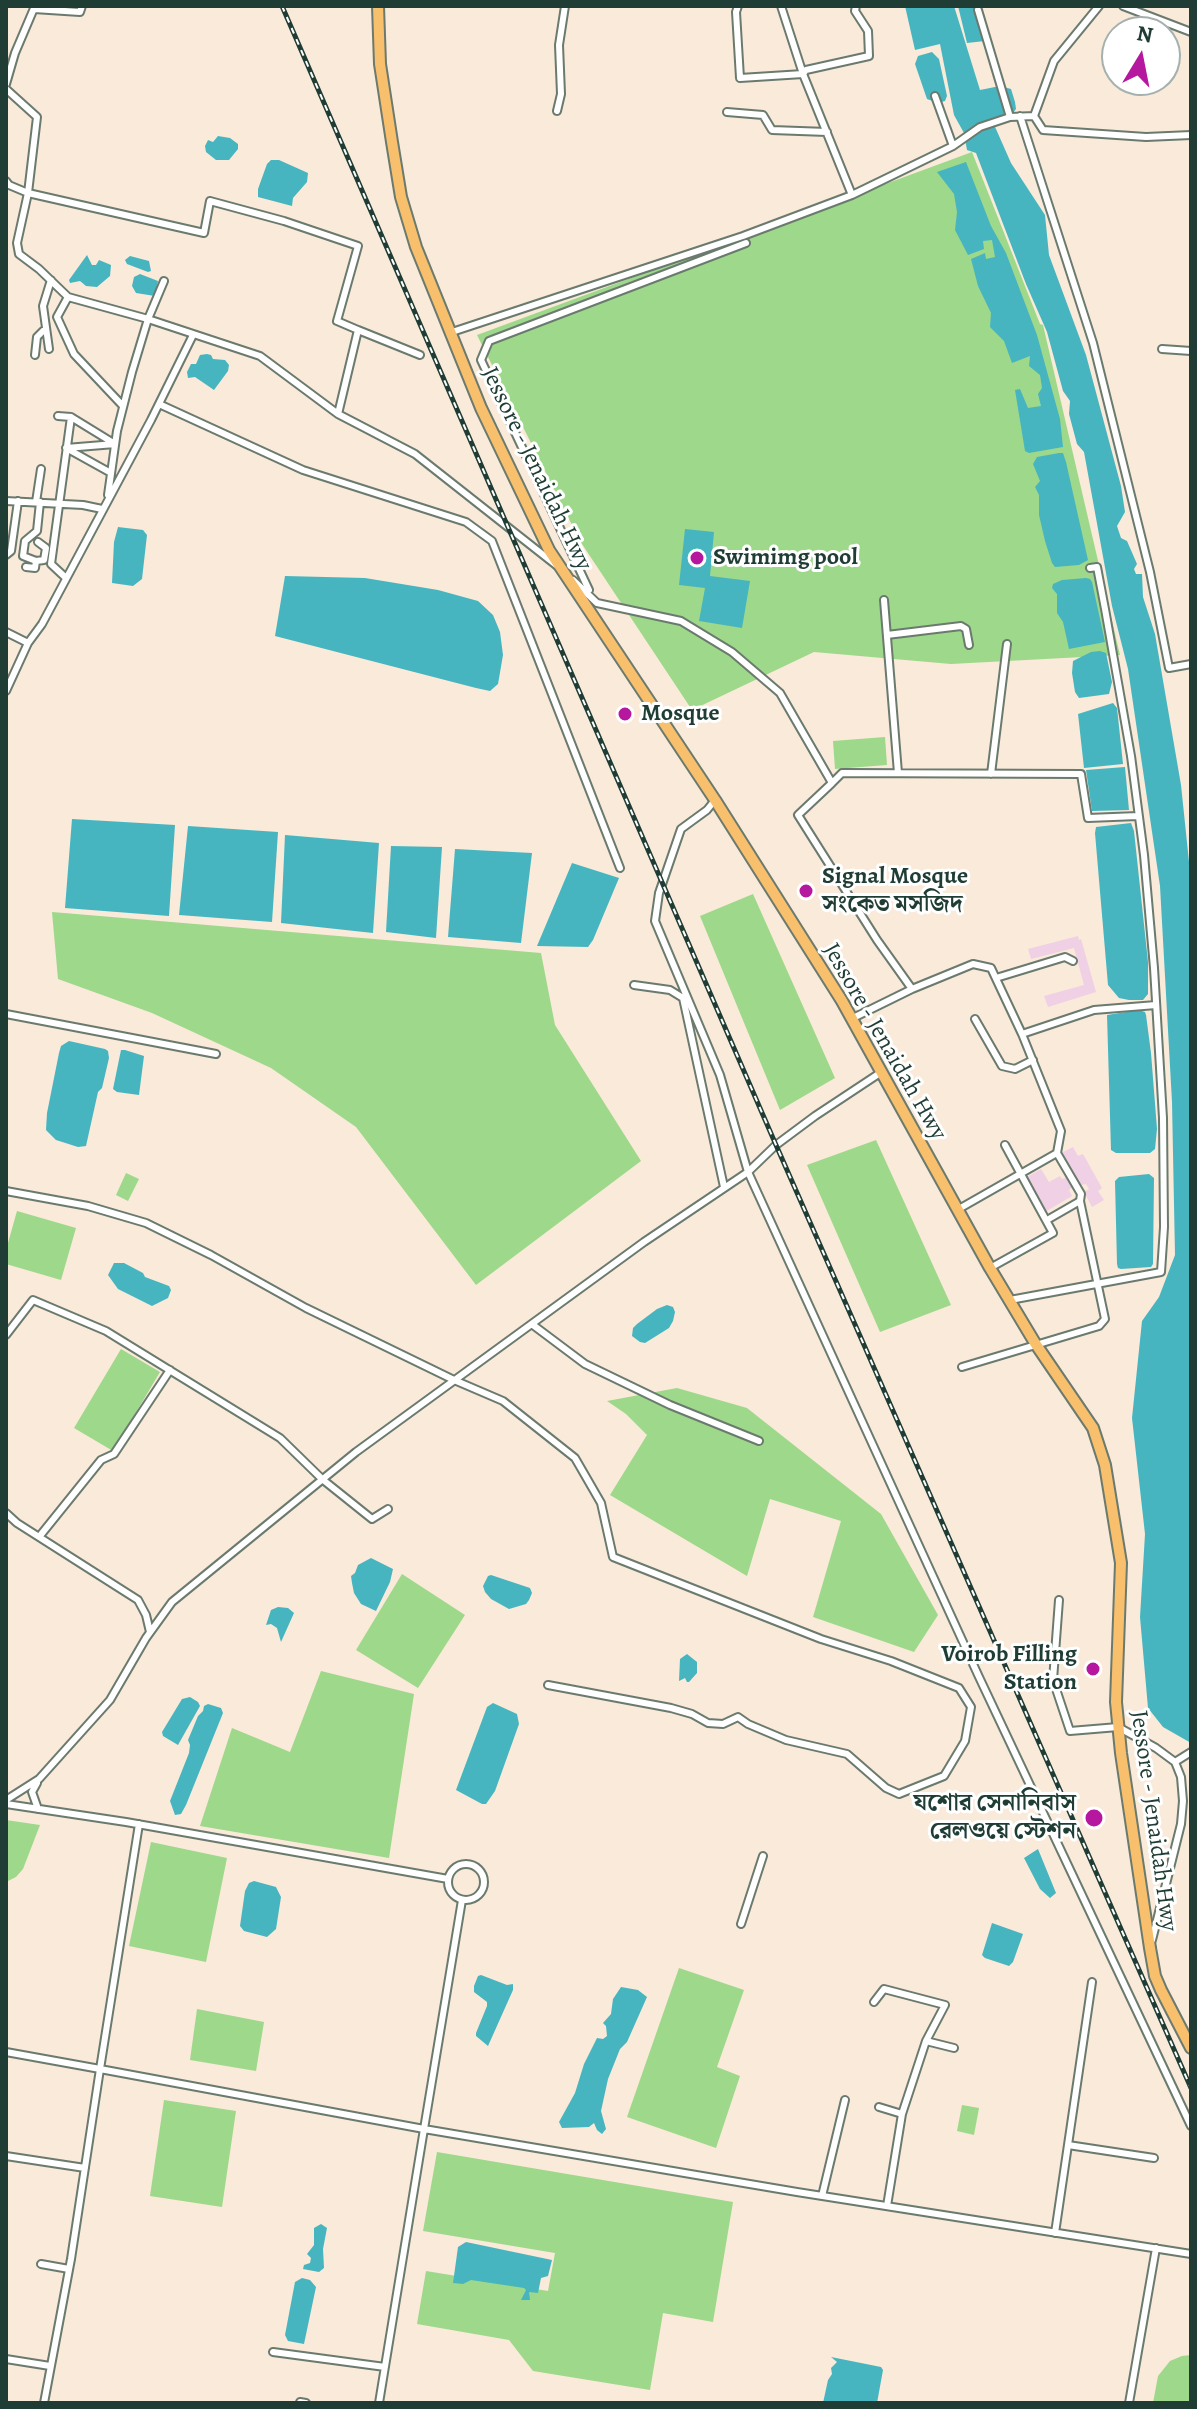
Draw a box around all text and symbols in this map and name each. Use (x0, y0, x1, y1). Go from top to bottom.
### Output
north arrow (1101, 16, 1181, 96)
text: N (1134, 18, 1155, 50)
street label: Jessore - Jenaidah Hwy (474, 363, 598, 575)
place label: Swimimg pool (713, 544, 858, 572)
marker: Swimimg pool (688, 549, 706, 567)
place label: Mosque (641, 700, 720, 728)
marker: Mosque (616, 705, 634, 723)
place label: Signal Mosque সংকেত মসজিদ (822, 863, 968, 919)
marker: Signal Mosque সংকেত মসজিদ (797, 882, 815, 900)
street label: Jessore - Jenaidah Hwy (816, 938, 952, 1146)
place label: Voirob Filling Station (941, 1641, 1077, 1697)
marker: Voirob Filling Station (1084, 1660, 1102, 1678)
street label: Jessore - Jenaidah Hwy (1123, 1709, 1183, 1933)
place label: যশোর সেনানিবাস রেলওয়ে স্টেশন (913, 1790, 1076, 1846)
marker: যশোর সেনানিবাস রেলওয়ে স্টেশন (1083, 1807, 1105, 1829)

